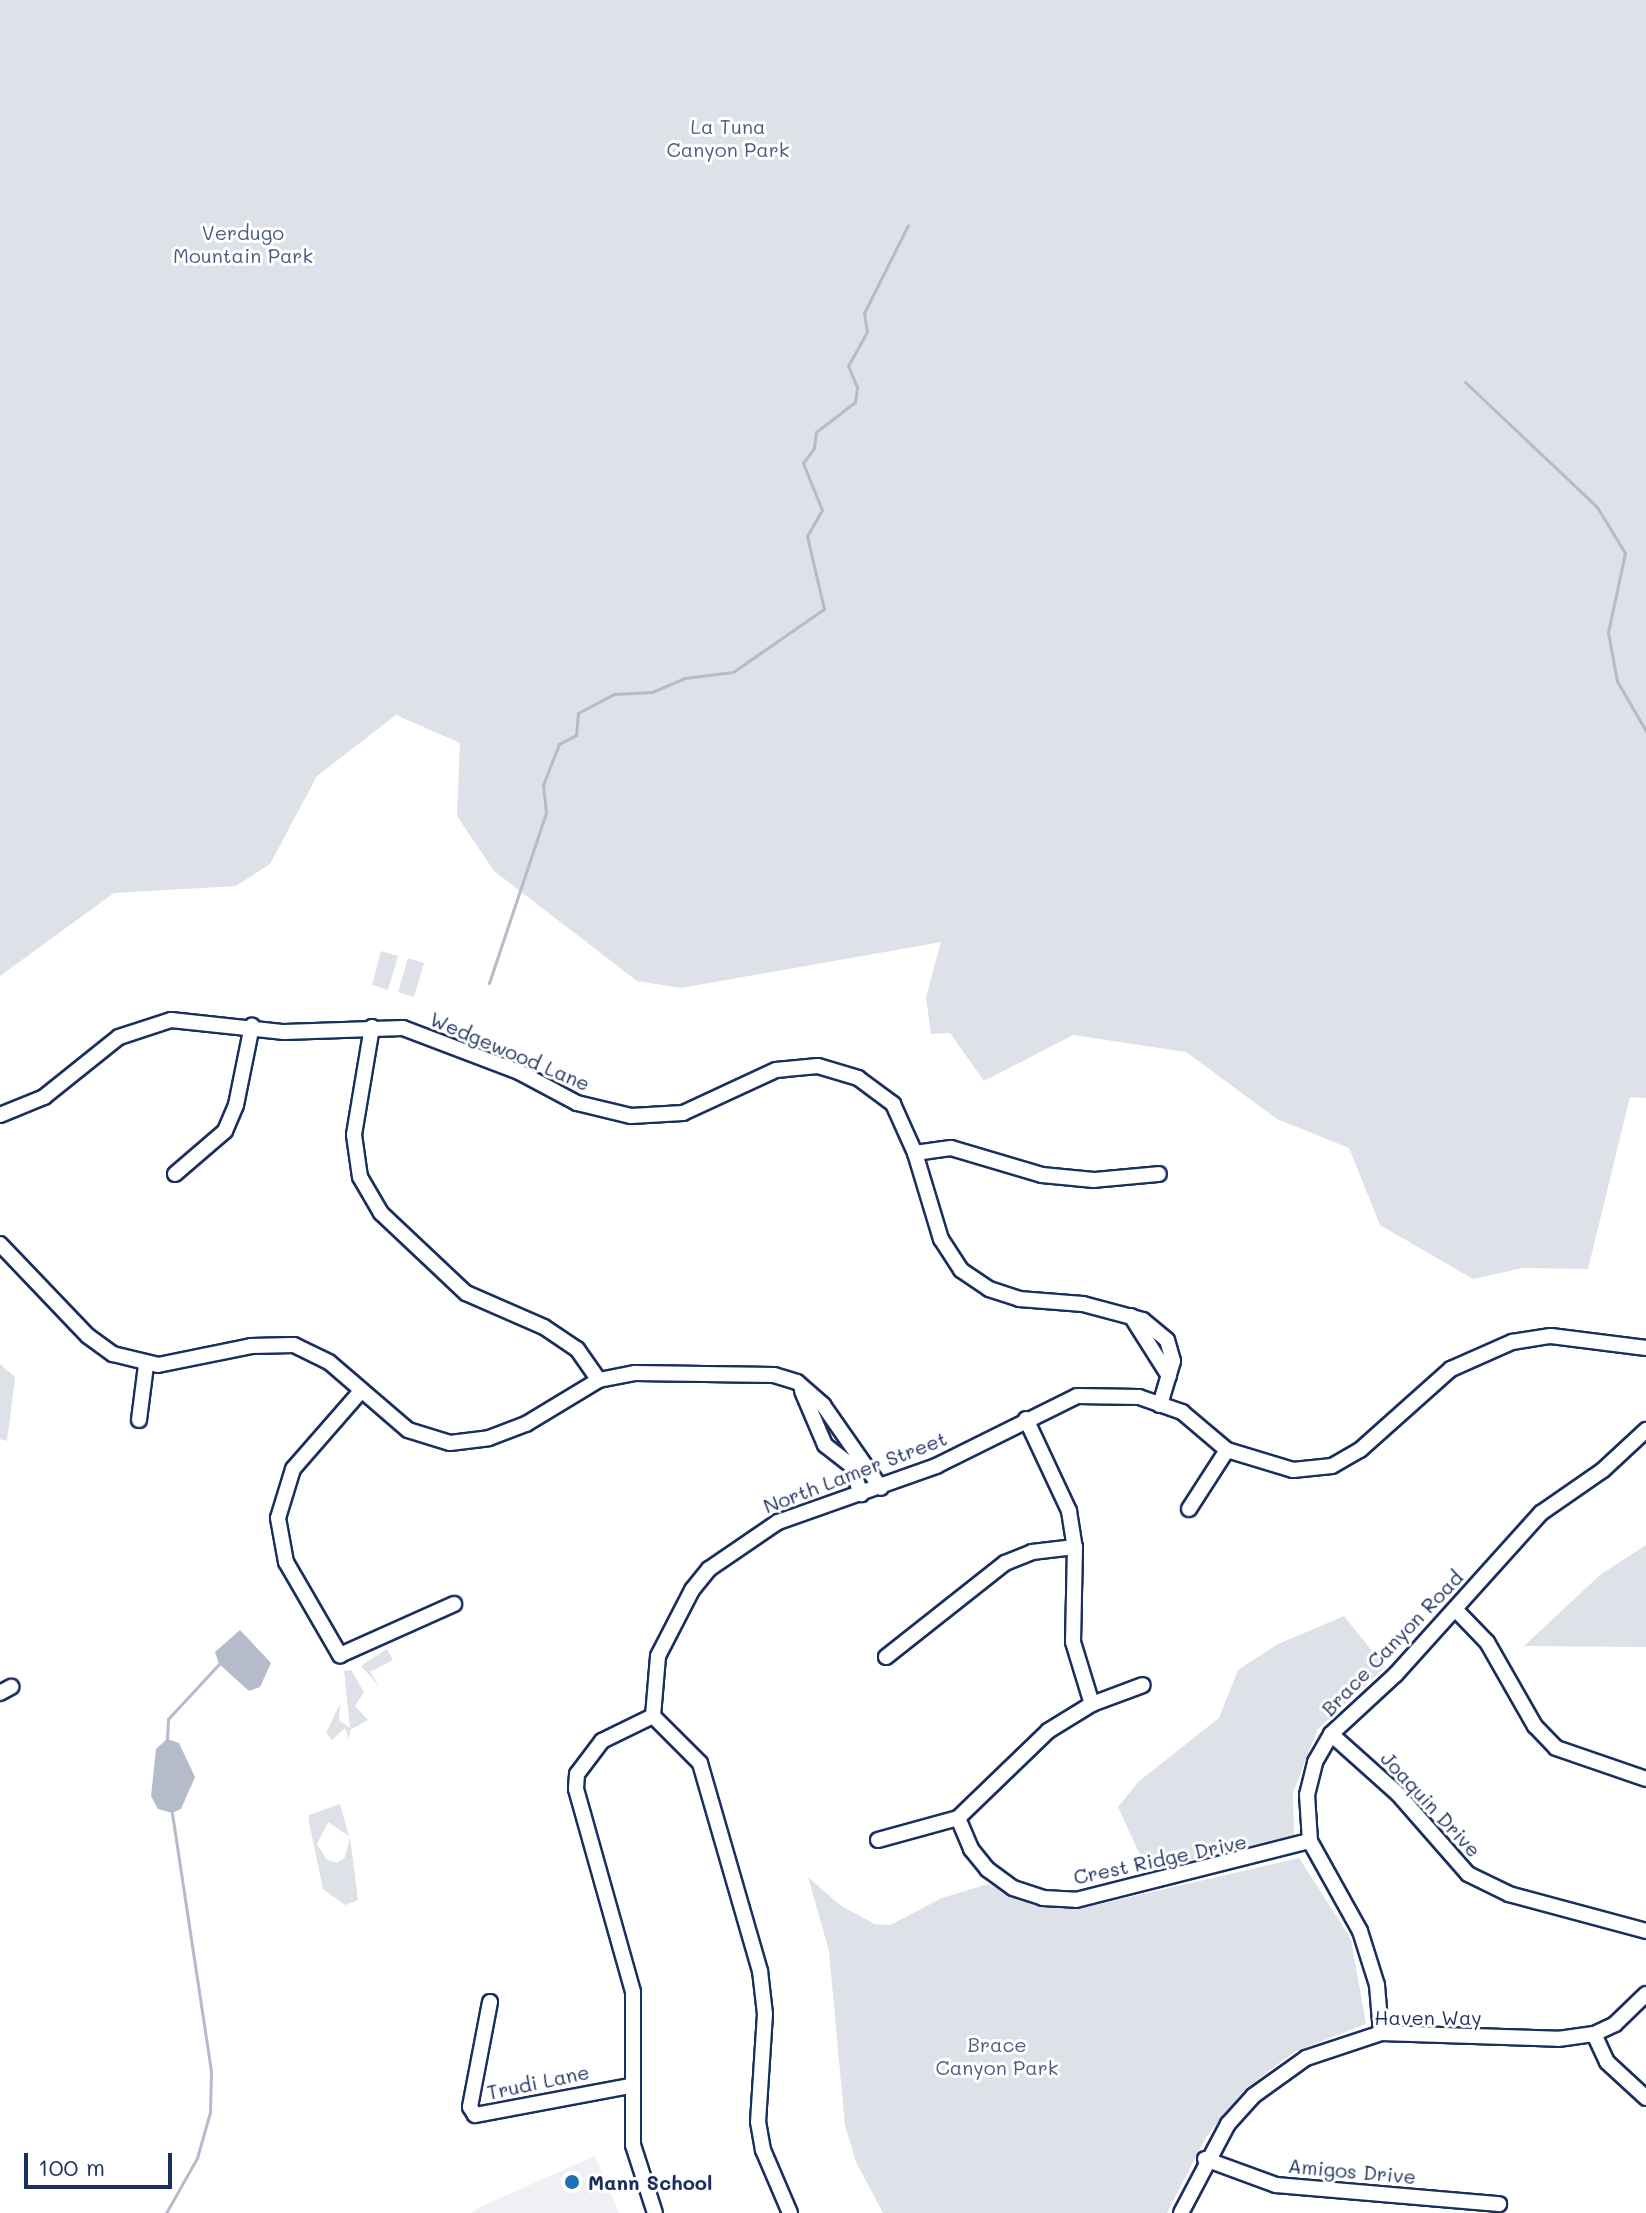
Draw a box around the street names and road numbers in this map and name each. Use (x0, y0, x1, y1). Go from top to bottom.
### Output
street label: Wedgewood Lane (426, 1006, 594, 1096)
street label: North Lamer Street (760, 1426, 950, 1518)
street label: Brace Canyon Road (1316, 1565, 1468, 1721)
street label: Joaquin Drive (1376, 1746, 1486, 1862)
street label: Crest Ridge Drive (1071, 1829, 1249, 1889)
street label: Haven Way (1374, 2005, 1482, 2029)
street label: Trudi Lane (485, 2059, 591, 2105)
street label: Amigos Drive (1287, 2153, 1417, 2189)

